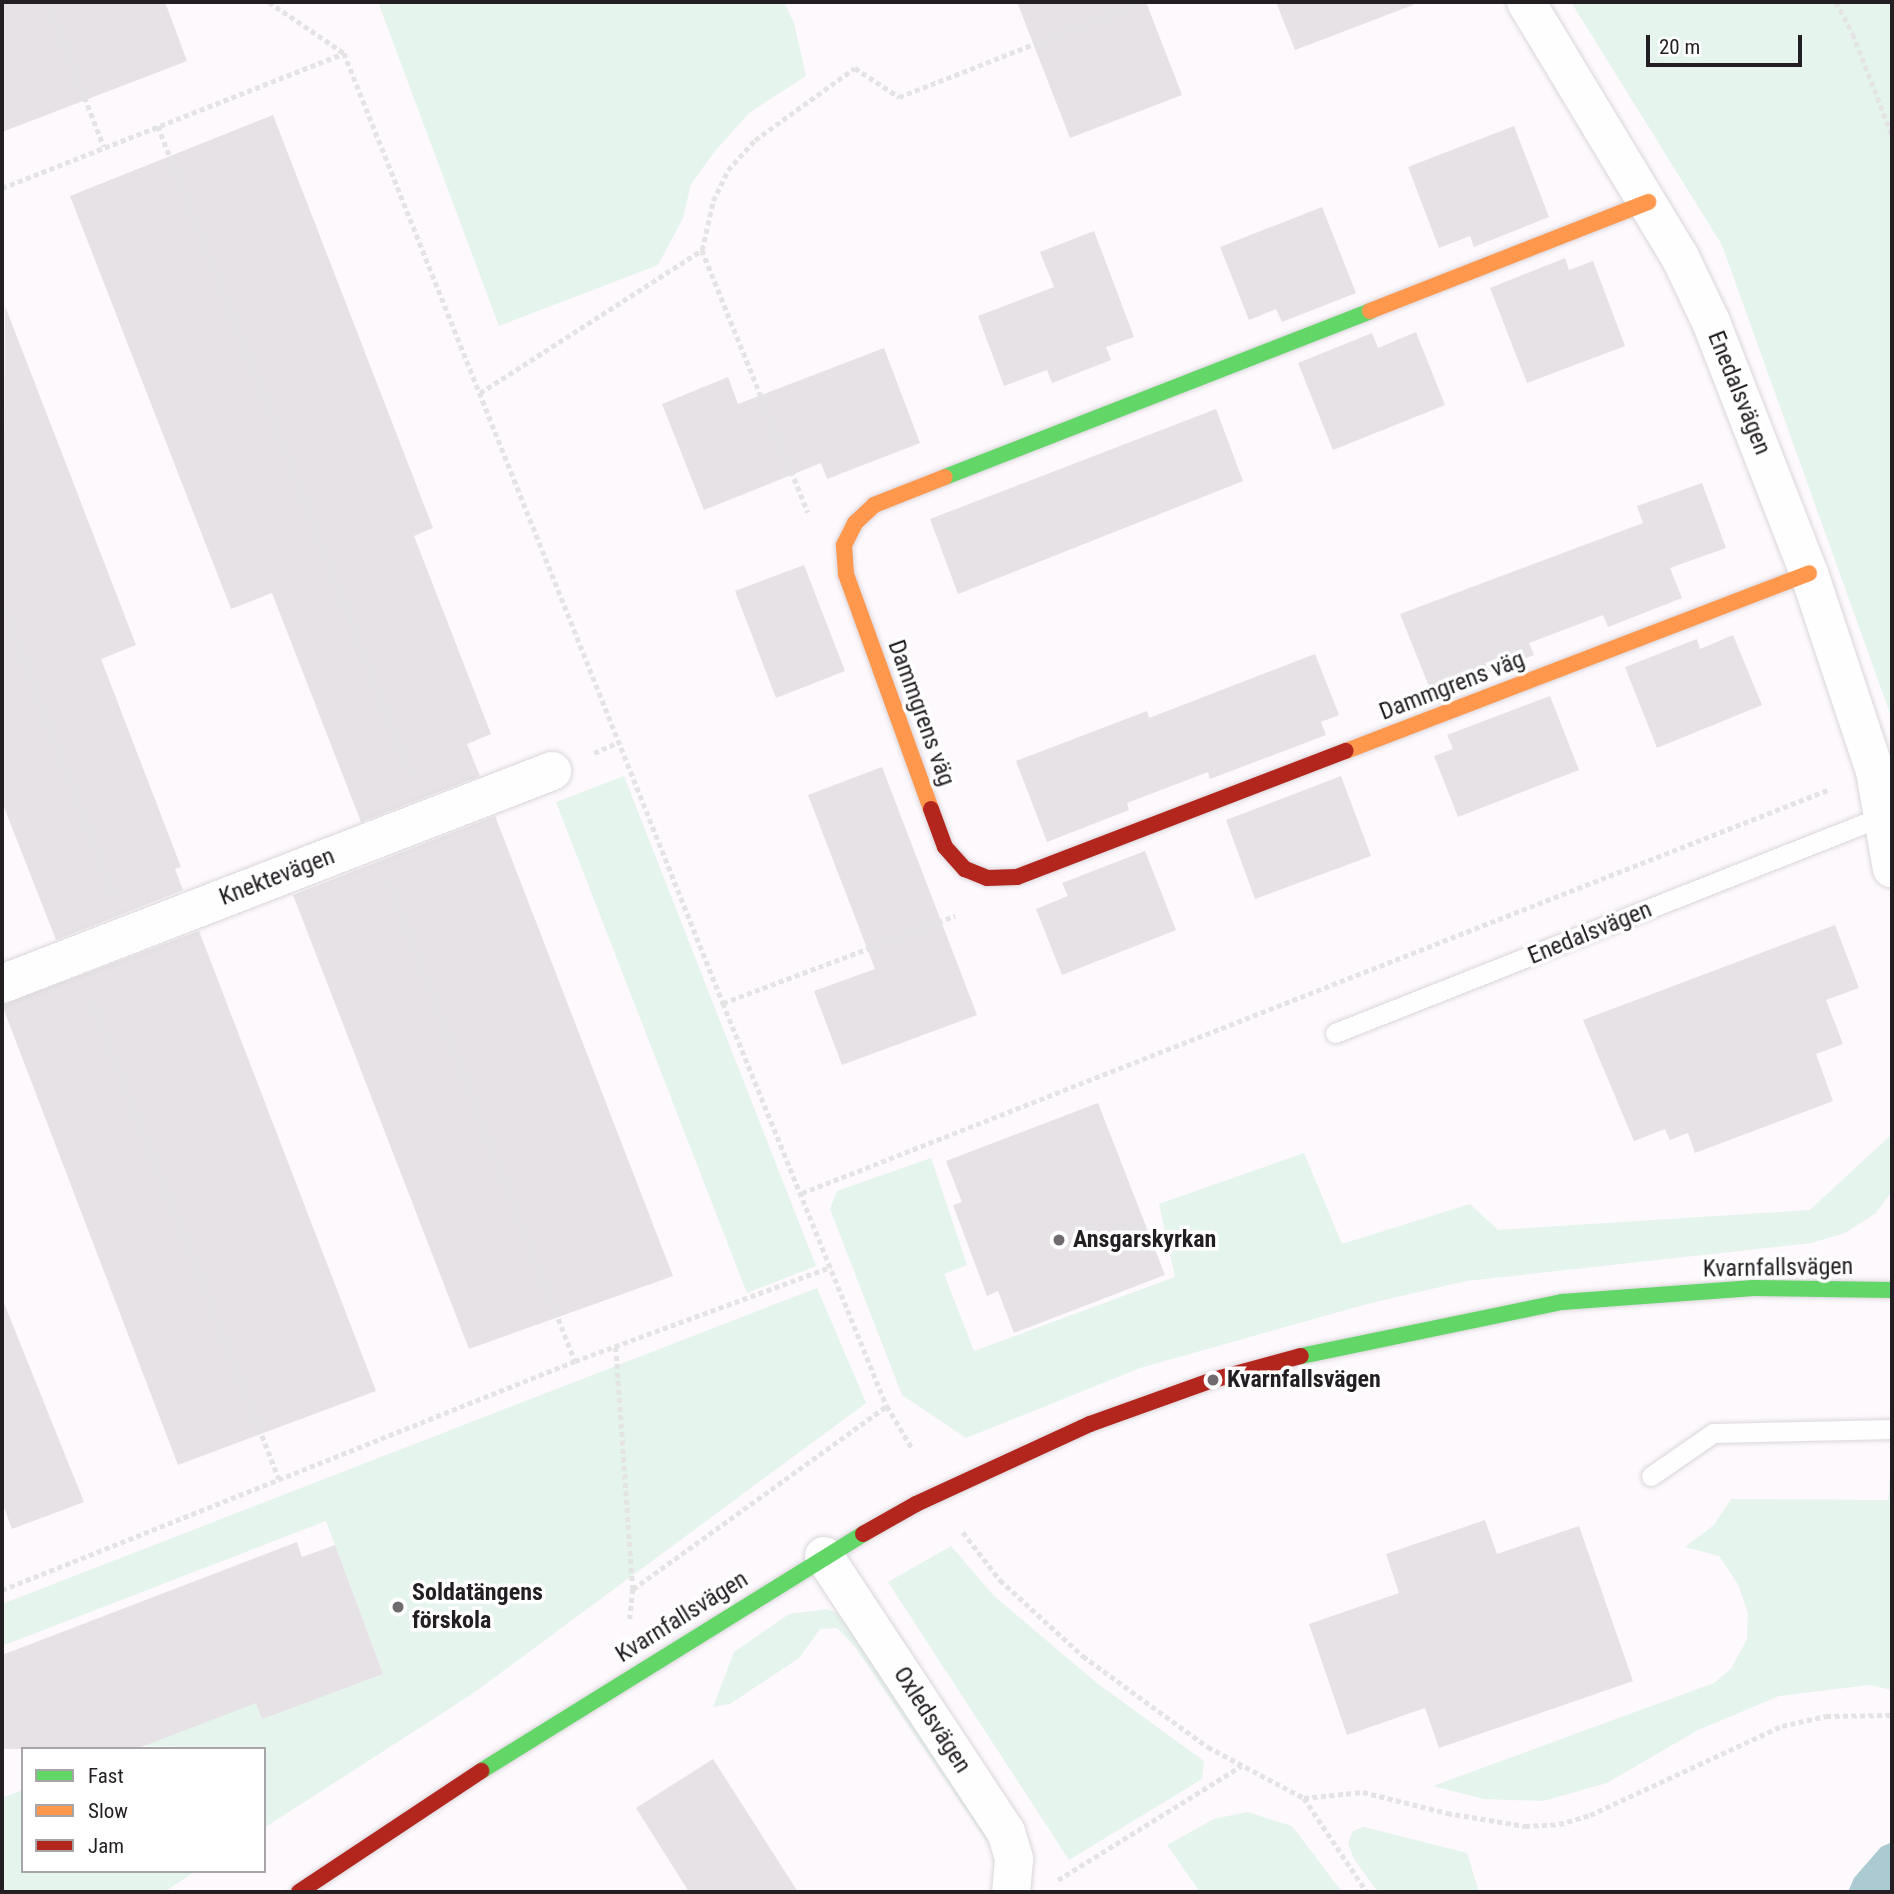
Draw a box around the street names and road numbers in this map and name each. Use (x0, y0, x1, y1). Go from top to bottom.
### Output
street label: Enedalsvägen (1701, 327, 1777, 459)
street label: Dammgrens väg (881, 636, 961, 790)
street label: Dammgrens väg (1375, 645, 1529, 727)
street label: Knektevägen (215, 842, 339, 912)
street label: Enedalsvägen (1524, 895, 1656, 971)
street label: Kvarnfallsvägen (1703, 1252, 1853, 1284)
street label: Kvarnfallsvägen (611, 1565, 753, 1669)
street label: Oxledsvägen (887, 1661, 977, 1779)

